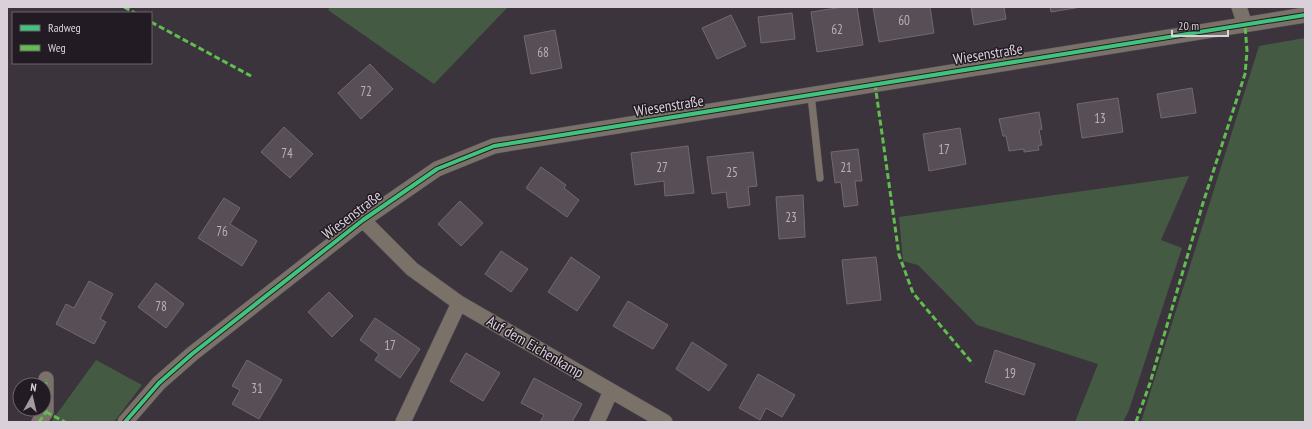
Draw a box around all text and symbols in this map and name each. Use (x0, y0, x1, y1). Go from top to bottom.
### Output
legend (12, 12, 152, 64)
house number: 60 (898, 12, 910, 29)
scale bar (1172, 12, 1228, 38)
text: 20 m (1178, 18, 1199, 33)
text: Radweg (48, 20, 81, 35)
house number: 62 (831, 21, 843, 38)
street label: Wiesenstraße (952, 39, 1024, 68)
text: Weg (48, 40, 66, 55)
house number: 68 (537, 44, 549, 61)
house number: 72 (360, 83, 372, 100)
street label: Wiesenstraße (633, 91, 705, 120)
house number: 13 (1094, 110, 1106, 127)
house number: 17 (938, 141, 950, 158)
house number: 74 (281, 145, 293, 162)
house number: 27 (656, 159, 668, 176)
house number: 21 (840, 159, 852, 176)
house number: 25 (726, 164, 738, 181)
street label: Wiesenstraße (318, 186, 385, 243)
house number: 23 (785, 209, 797, 226)
house number: 76 (216, 223, 228, 240)
house number: 78 (155, 298, 167, 315)
street label: Auf dem Eichenkamp (483, 311, 587, 382)
house number: 17 (384, 337, 396, 354)
house number: 19 (1004, 365, 1016, 382)
north arrow (12, 377, 52, 417)
text: N (29, 380, 37, 394)
house number: 31 (251, 380, 263, 397)

